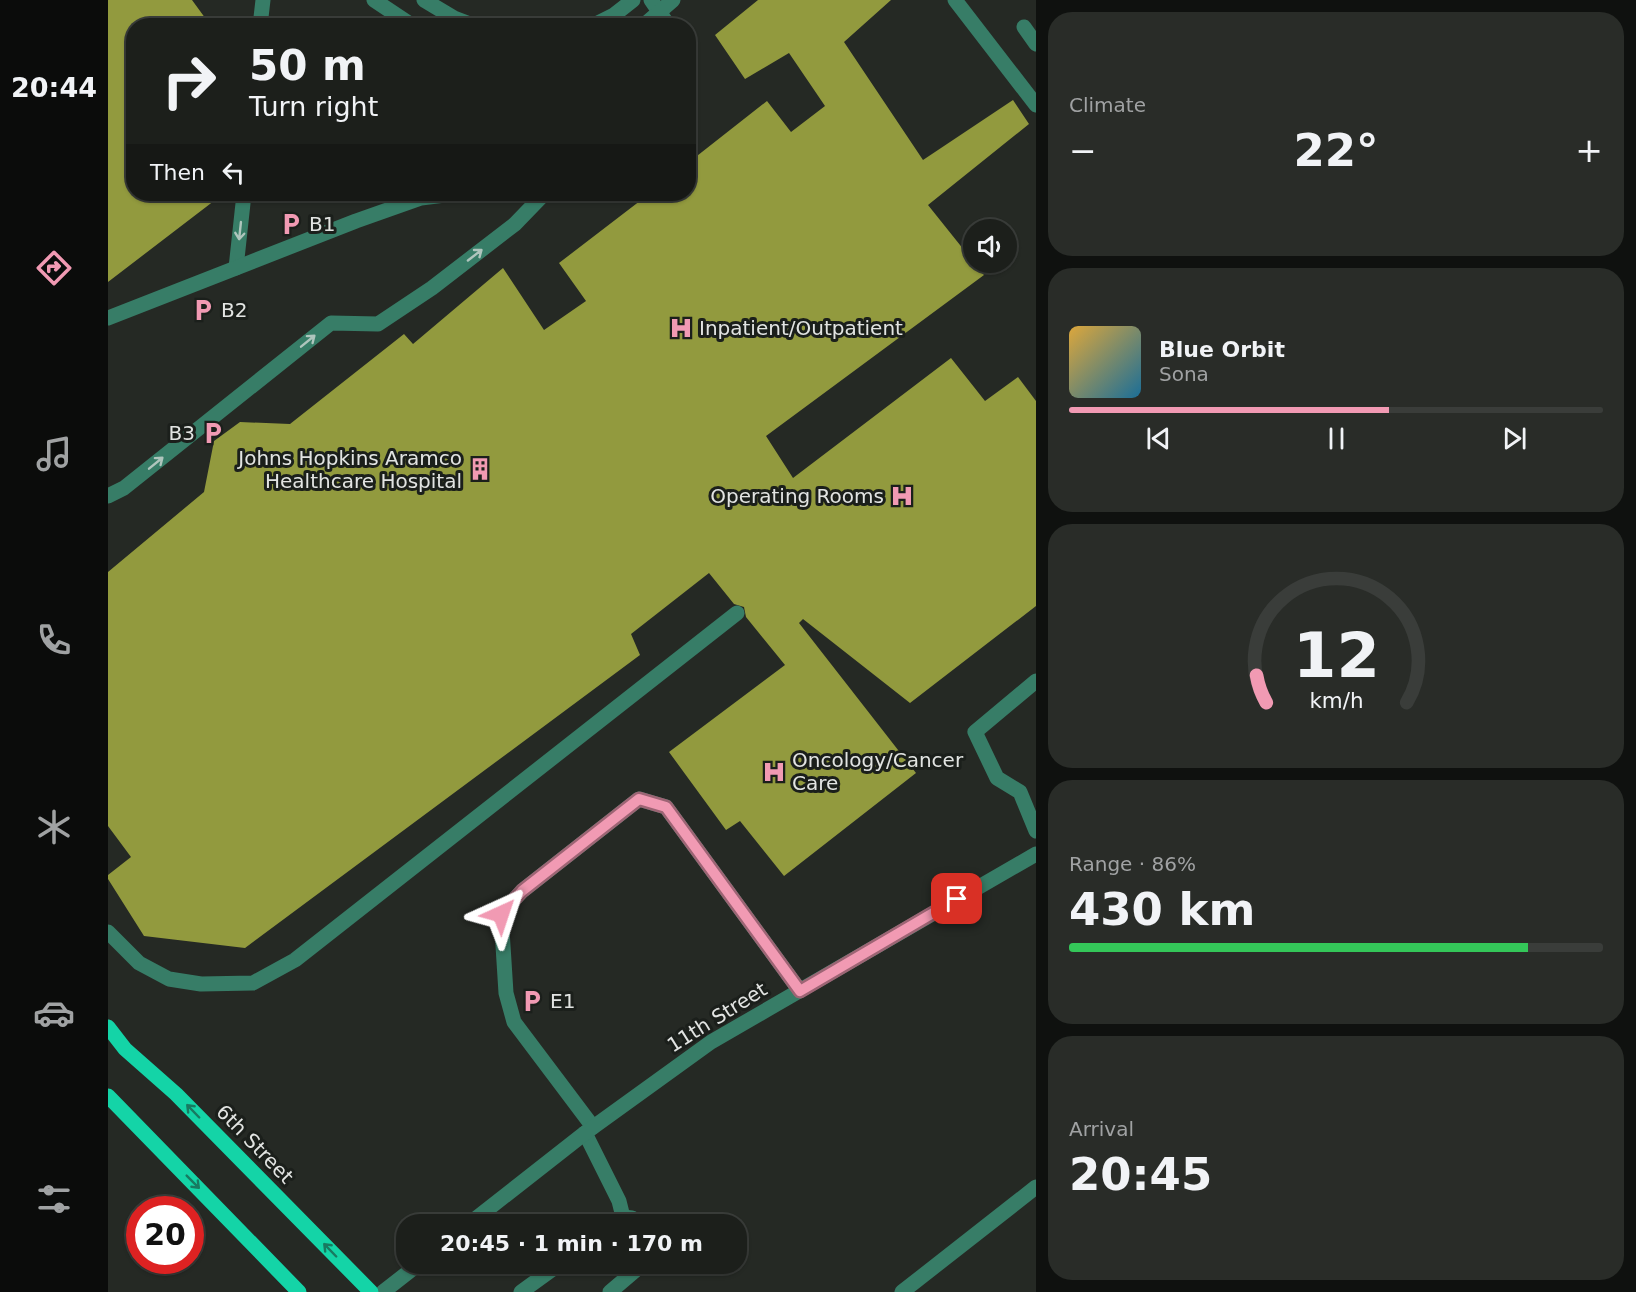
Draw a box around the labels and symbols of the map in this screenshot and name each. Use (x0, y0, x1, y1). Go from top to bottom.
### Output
parking icon: B1 (278, 211, 304, 237)
place label: B1 (309, 212, 335, 236)
one-way arrow (234, 220, 245, 240)
one-way arrow (466, 249, 482, 261)
parking icon: B2 (190, 297, 216, 323)
place label: B2 (221, 298, 247, 322)
hospital icon: Inpatient/Outpatient (668, 315, 694, 341)
place label: Inpatient/Outpatient (699, 316, 903, 340)
one-way arrow (300, 334, 315, 348)
parking icon: B3 (200, 420, 226, 446)
place label: B3 (169, 421, 195, 445)
place label: Johns Hopkins Aramco Healthcare Hospital (236, 446, 462, 493)
one-way arrow (148, 456, 163, 470)
building icon: Johns Hopkins Aramco Healthcare Hospital (467, 456, 493, 482)
hospital icon: Operating Rooms (889, 483, 915, 509)
place label: Operating Rooms (710, 484, 884, 508)
place label: Oncology/Cancer Care (792, 748, 964, 795)
hospital icon: Oncology/Cancer Care (761, 759, 787, 785)
pin (931, 873, 982, 924)
position arrow (469, 882, 533, 946)
street label: 11th Street (663, 977, 771, 1057)
parking icon: E1 (519, 988, 545, 1014)
place label: E1 (550, 989, 575, 1013)
street label: 6th Street (212, 1100, 299, 1189)
one-way arrow (186, 1104, 201, 1119)
one-way arrow (186, 1175, 201, 1189)
speed limit sign: 20 (126, 1196, 204, 1274)
one-way arrow (323, 1243, 337, 1258)

